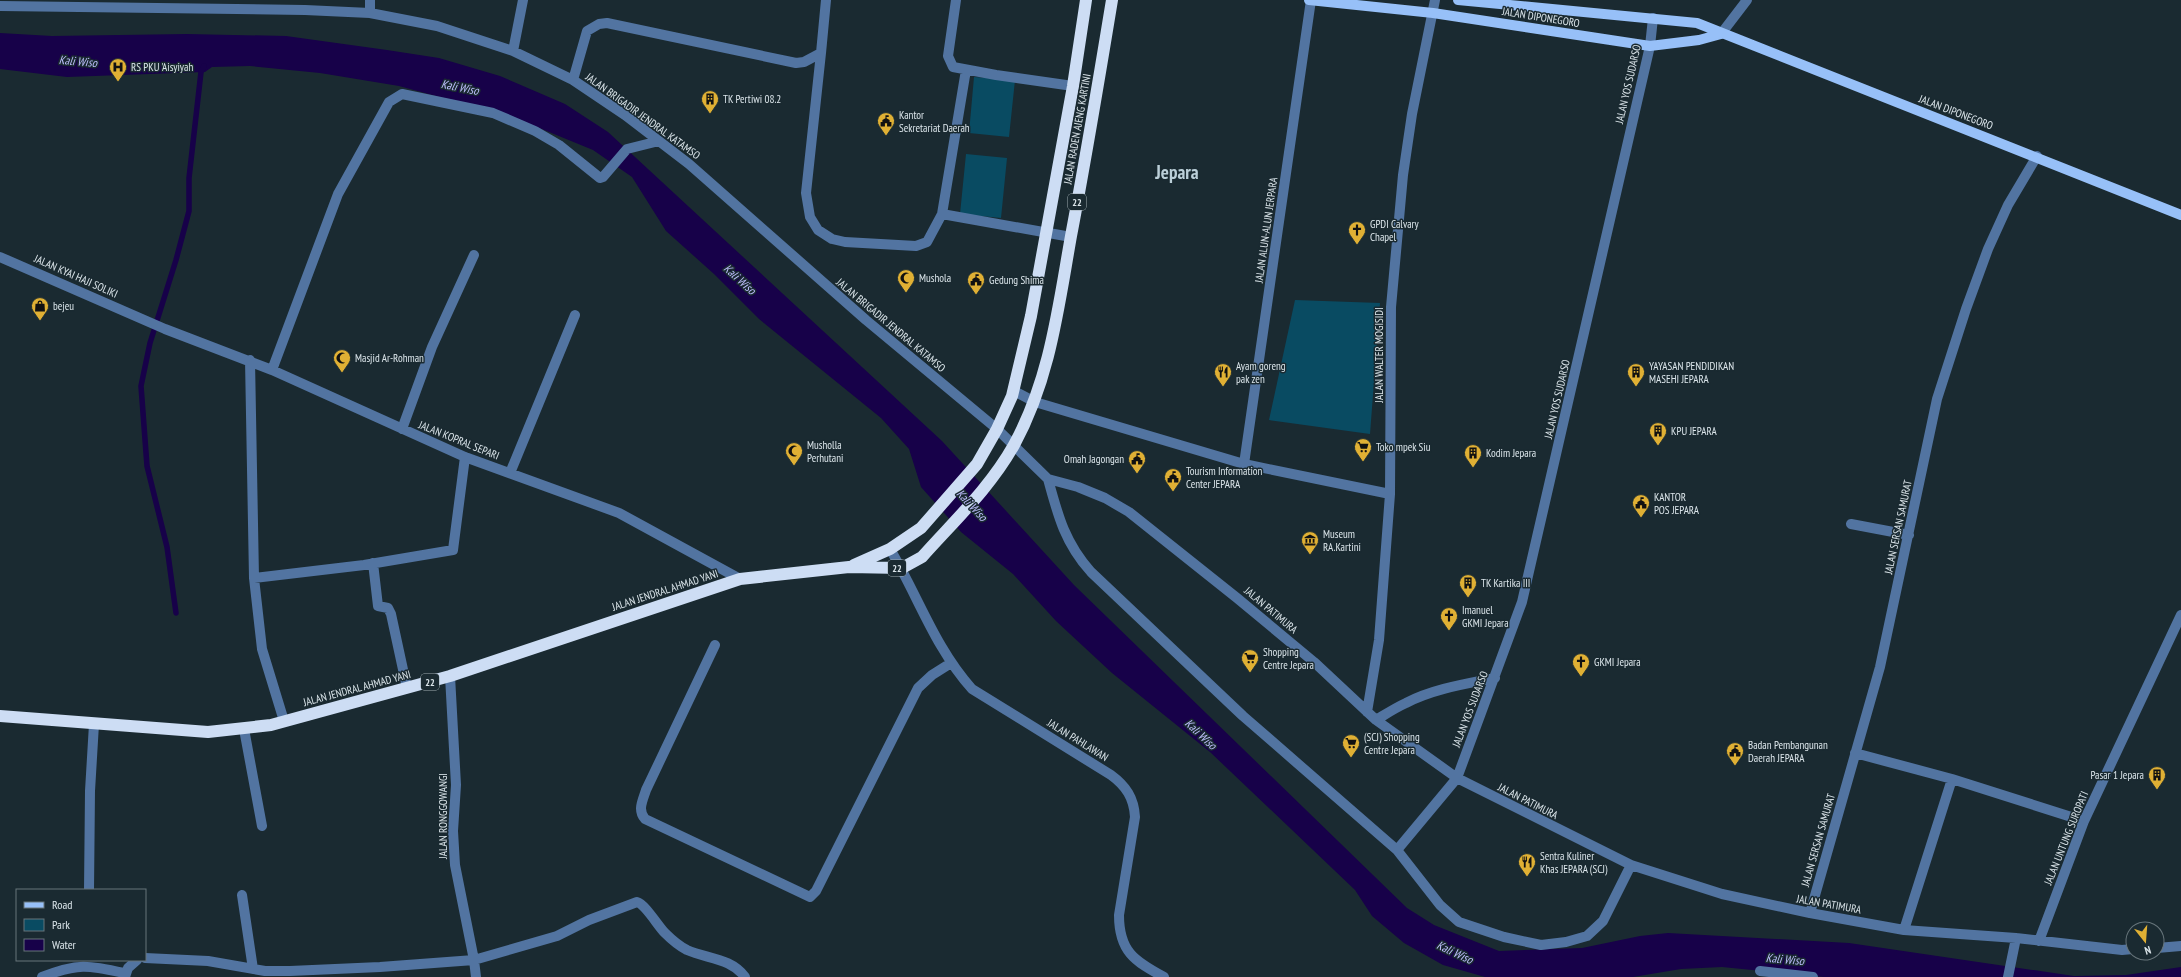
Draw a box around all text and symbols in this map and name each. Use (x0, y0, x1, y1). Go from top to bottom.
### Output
street label: JALAN DIPONEGORO (1500, 4, 1581, 30)
street label: JALAN YOS SUDARSO (1612, 43, 1644, 126)
water label: Kali Wiso (58, 52, 98, 70)
hospital icon: RS PKU 'Aisyiyah (108, 57, 128, 82)
place label: RS PKU 'Aisyiyah (131, 60, 193, 74)
street label: JALAN BRIGADIR JENDRAL KATAMSO (582, 69, 703, 162)
street label: JALAN RADEN AJENG KARTINI (1060, 73, 1094, 186)
water label: Kali Wiso (440, 76, 481, 98)
building icon: TK Pertiwi 08.2 (700, 89, 720, 114)
street label: JALAN DIPONEGORO (1916, 91, 1995, 133)
place label: TK Pertiwi 08.2 (723, 92, 781, 106)
place label: Kantor Sekretariat Daerah (899, 108, 970, 135)
public building icon: Kantor Sekretariat Daerah (876, 111, 896, 136)
district label: Jepara (1154, 160, 1199, 184)
street label: JALAN ALUN-ALUN JERPARA (1252, 176, 1280, 285)
road number: 22 (1068, 194, 1086, 210)
place label: GPDI Calvary Chapel (1370, 217, 1420, 244)
church icon: GPDI Calvary Chapel (1347, 220, 1367, 245)
street label: JALAN KYAI HAJI SOLIKI (31, 251, 120, 301)
water label: Kali Wiso (721, 261, 760, 298)
mosque icon: Mushola (896, 268, 916, 293)
public building icon: Gedung Shima (966, 270, 986, 295)
place label: Mushola (919, 271, 951, 285)
place label: Gedung Shima (989, 273, 1044, 287)
street label: JALAN BRIGADIR JENDRAL KATAMSO (833, 275, 948, 375)
shop icon: bejeu (30, 296, 50, 321)
place label: bejeu (53, 299, 74, 313)
street label: JALAN WALTER MOGISIDI (1372, 307, 1386, 404)
mosque icon: Masjid Ar-Rohman (332, 348, 352, 373)
place label: Masjid Ar-Rohman (355, 351, 424, 365)
street label: JALAN YOS SUDARSO (1541, 358, 1573, 441)
place label: Ayam goreng pak zen (1236, 359, 1286, 386)
place label: YAYASAN PENDIDIKAN MASEHI JEPARA (1649, 359, 1734, 386)
restaurant icon: Ayam goreng pak zen (1213, 362, 1233, 387)
building icon: YAYASAN PENDIDIKAN MASEHI JEPARA (1626, 362, 1646, 387)
street label: JALAN KOPRAL SEPARI (416, 417, 501, 463)
building icon: KPU JEPARA (1648, 421, 1668, 446)
place label: KPU JEPARA (1671, 424, 1717, 438)
supermarket icon: Toko mpek Siu (1353, 437, 1373, 462)
place label: Musholla Perhutani (807, 438, 843, 465)
place label: Toko mpek Siu (1376, 440, 1431, 454)
mosque icon: Musholla Perhutani (784, 441, 804, 466)
building icon: Kodim Jepara (1463, 443, 1483, 468)
place label: Kodim Jepara (1486, 446, 1536, 460)
public building icon: Omah Jagongan (1127, 449, 1147, 474)
place label: Omah Jagongan (1064, 452, 1124, 466)
place label: Tourism Information Center JEPARA (1186, 464, 1263, 491)
public building icon: Tourism Information Center JEPARA (1163, 467, 1183, 492)
street label: JALAN SERSAN SAMURAT (1881, 479, 1915, 576)
water label: Kali Wiso (954, 486, 991, 525)
place label: KANTOR POS JEPARA (1654, 490, 1700, 517)
public building icon: KANTOR POS JEPARA (1631, 493, 1651, 518)
place label: Museum RA.Kartini (1323, 527, 1361, 554)
museum icon: Museum RA.Kartini (1300, 530, 1320, 555)
road number: 22 (888, 560, 906, 576)
street label: JALAN JENDRAL AHMAD YANI (609, 566, 720, 614)
building icon: TK Kartika III (1458, 573, 1478, 598)
place label: TK Kartika III (1481, 576, 1530, 590)
street label: JALAN PATIMURA (1241, 583, 1301, 637)
place label: Imanuel GKMI Jepara (1462, 603, 1509, 630)
church icon: Imanuel GKMI Jepara (1439, 606, 1459, 631)
place label: Shopping Centre Jepara (1263, 645, 1314, 672)
supermarket icon: Shopping Centre Jepara (1240, 648, 1260, 673)
church icon: GKMI Jepara (1571, 652, 1591, 677)
place label: GKMI Jepara (1594, 655, 1641, 669)
street label: JALAN JENDRAL AHMAD YANI (301, 667, 412, 709)
street label: JALAN YOS SUDARSO (1449, 669, 1491, 750)
road number: 22 (421, 674, 439, 690)
street label: JALAN PAHLAWAN (1044, 715, 1111, 764)
water label: Kali Wiso (1182, 716, 1221, 753)
place label: (SCJ) Shopping Centre Jepara (1364, 730, 1420, 757)
supermarket icon: (SCJ) Shopping Centre Jepara (1341, 733, 1361, 758)
place label: Badan Pembangunan Daerah JEPARA (1748, 738, 1828, 765)
public building icon: Badan Pembangunan Daerah JEPARA (1725, 741, 1745, 766)
building icon: Pasar 1 Jepara (2147, 765, 2167, 790)
place label: Pasar 1 Jepara (2090, 768, 2144, 782)
street label: JALAN RONGGOWANGI (436, 773, 450, 860)
street label: JALAN PATIMURA (1495, 779, 1561, 822)
street label: JALAN UNTUNG SUROPATI (2040, 789, 2091, 888)
street label: JALAN SERSAN SAMURAT (1798, 792, 1838, 889)
place label: Sentra Kuliner Khas JEPARA (SCJ) (1540, 849, 1608, 876)
restaurant icon: Sentra Kuliner Khas JEPARA (SCJ) (1517, 852, 1537, 877)
legend (16, 889, 146, 961)
street label: JALAN PATIMURA (1795, 891, 1863, 917)
text: Road (52, 897, 72, 912)
text: Park (52, 917, 70, 932)
north arrow (2125, 921, 2165, 961)
text: Water (52, 937, 77, 952)
water label: Kali Wiso (1435, 937, 1476, 967)
text: N (2143, 943, 2153, 958)
water label: Kali Wiso (1765, 950, 1805, 968)

